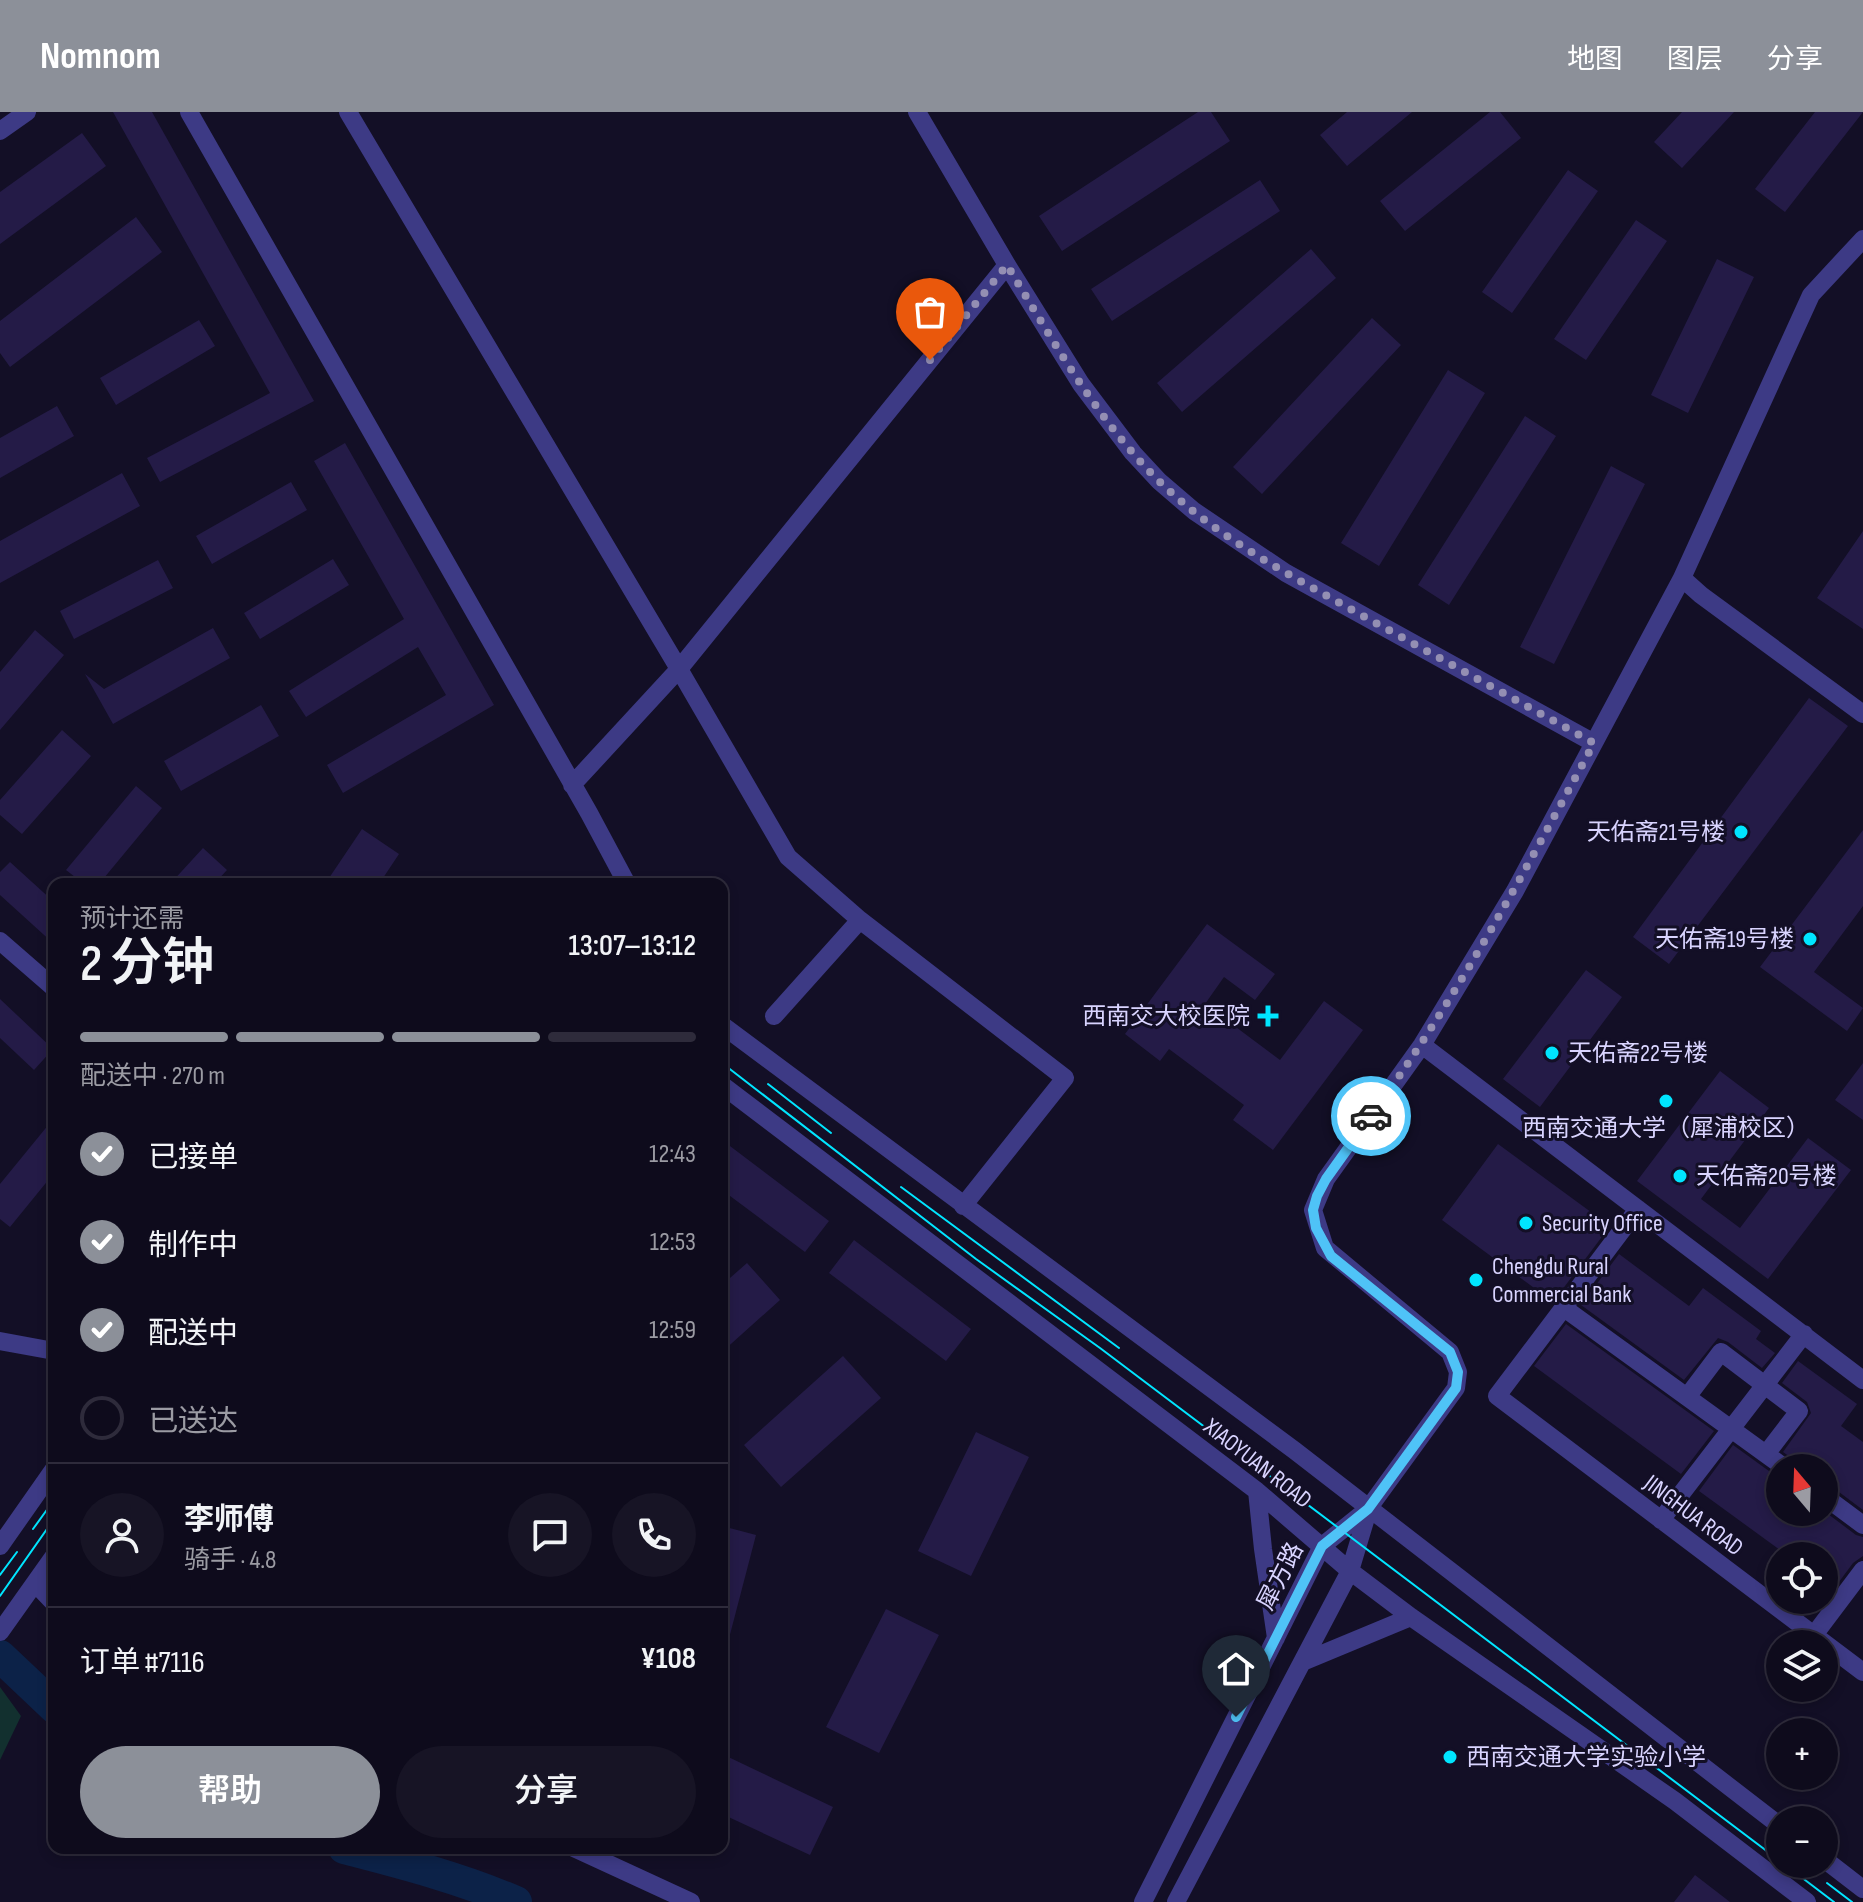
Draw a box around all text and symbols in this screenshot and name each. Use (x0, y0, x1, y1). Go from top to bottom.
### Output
text: Nomnom (40, 34, 161, 79)
text: 地图 (1567, 43, 1623, 76)
text: 图层 (1667, 43, 1723, 76)
text: 分享 (1767, 43, 1823, 76)
pin (896, 278, 964, 360)
icon: bag (908, 290, 952, 334)
place label: 天佑斋21号楼 (1587, 818, 1725, 847)
marker: 天佑斋21号楼 (1732, 823, 1750, 841)
text: 预计还需 (80, 904, 184, 935)
place label: 天佑斋19号楼 (1655, 925, 1794, 954)
text: 13:07–13:12 (568, 928, 696, 964)
marker: 天佑斋19号楼 (1801, 930, 1819, 948)
text: 2 分钟 (80, 933, 214, 996)
place label: 西南交大校医院 (1082, 1002, 1250, 1031)
marker: 西南交大校医院 (1257, 1005, 1279, 1027)
place label: 天佑斋22号楼 (1568, 1039, 1708, 1068)
marker: 天佑斋22号楼 (1543, 1044, 1561, 1062)
text: 配送中 · 270 m (80, 1061, 225, 1092)
courier (1331, 1076, 1411, 1156)
marker: 西南交通大学（犀浦校区） (1657, 1092, 1675, 1110)
icon: car (1349, 1094, 1393, 1138)
place label: 西南交通大学（犀浦校区） (1522, 1114, 1810, 1143)
icon: check (80, 1132, 124, 1176)
text: 12:43 (649, 1139, 696, 1170)
text: 已接单 (148, 1140, 238, 1176)
place label: 天佑斋20号楼 (1696, 1162, 1837, 1191)
marker: 天佑斋20号楼 (1671, 1167, 1689, 1185)
place label: Security Office (1542, 1209, 1663, 1238)
marker: Security Office (1517, 1214, 1535, 1232)
icon: check (80, 1220, 124, 1264)
text: 12:53 (650, 1227, 696, 1258)
text: 制作中 (148, 1228, 238, 1264)
place label: Chengdu Rural Commercial Bank (1492, 1252, 1631, 1309)
marker: Chengdu Rural Commercial Bank (1467, 1271, 1485, 1289)
icon: check (80, 1308, 124, 1352)
text: 12:59 (649, 1315, 696, 1346)
text: 配送中 (148, 1316, 238, 1352)
text: 已送达 (148, 1404, 238, 1440)
street label: XIAOYUAN ROAD (1197, 1412, 1318, 1515)
north arrow (1766, 1454, 1838, 1526)
map controls (1766, 1454, 1838, 1878)
street label: JINGHUA ROAD (1638, 1468, 1749, 1562)
button: person (80, 1493, 164, 1577)
button: chat (508, 1493, 592, 1577)
button: phone (612, 1493, 696, 1577)
text: 李师傅 (184, 1502, 274, 1538)
street label: 犀方路 (1251, 1538, 1310, 1615)
button: locate (1766, 1542, 1838, 1614)
text: 骑手 · 4.8 (184, 1545, 276, 1576)
button: layers (1766, 1630, 1838, 1702)
pin (1202, 1635, 1270, 1717)
text: ¥108 (640, 1641, 696, 1677)
text: 订单 #7116 (80, 1645, 205, 1681)
icon: home (1214, 1647, 1258, 1691)
button: + (1766, 1718, 1838, 1790)
place label: 西南交通大学实验小学 (1466, 1743, 1706, 1772)
button: 帮助 (80, 1746, 380, 1838)
button: 分享 (396, 1746, 696, 1838)
marker: 西南交通大学实验小学 (1441, 1748, 1459, 1766)
button: − (1766, 1806, 1838, 1878)

